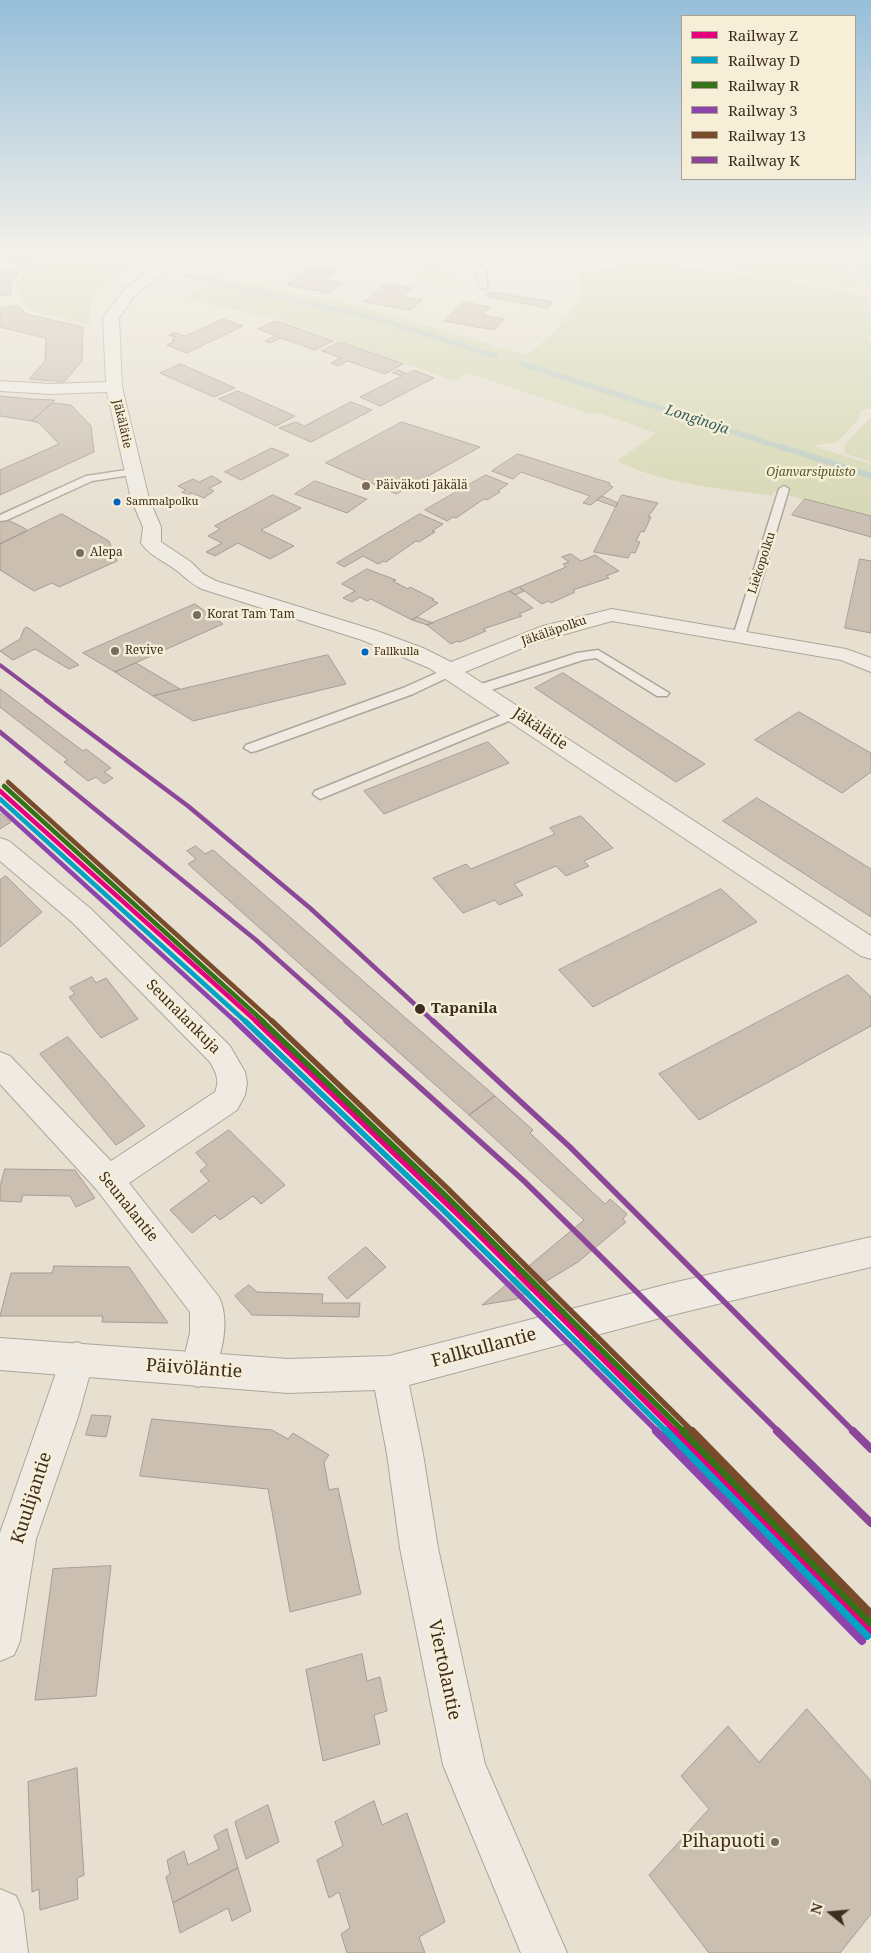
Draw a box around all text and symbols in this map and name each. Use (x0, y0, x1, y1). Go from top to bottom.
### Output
legend (681, 15, 856, 180)
text: Railway Z (728, 25, 798, 45)
text: Railway D (728, 50, 800, 70)
text: Railway R (728, 75, 799, 95)
text: Railway 3 (728, 100, 798, 120)
text: Railway 13 (728, 125, 806, 145)
text: Railway K (728, 150, 800, 170)
street label: Jäkälätie (109, 398, 135, 450)
water label: Longinoja (663, 402, 731, 438)
park label: Ojanvarsipuisto (766, 466, 856, 480)
place label: Päiväkoti Jäkälä (376, 479, 468, 493)
marker: Päiväkoti Jäkälä (360, 480, 372, 492)
place label: Sammalpolku (126, 495, 199, 509)
marker: Sammalpolku (112, 497, 122, 507)
street label: Liekopolku (745, 530, 779, 596)
place label: Alepa (90, 546, 123, 560)
marker: Alepa (74, 547, 86, 559)
place label: Korat Tam Tam (207, 608, 295, 622)
marker: Korat Tam Tam (191, 609, 203, 621)
street label: Jäkäläpolku (520, 613, 588, 649)
place label: Revive (125, 644, 163, 658)
marker: Revive (109, 645, 121, 657)
place label: Fallkulla (374, 645, 419, 659)
marker: Fallkulla (360, 647, 370, 657)
street label: Jäkälätie (509, 704, 571, 754)
street label: Seunalankuja (142, 976, 224, 1058)
place label: Tapanila (431, 1000, 498, 1018)
marker: Tapanila (413, 1002, 427, 1016)
street label: Seunalantie (94, 1168, 162, 1246)
street label: Fallkullantie (429, 1324, 539, 1372)
street label: Päivöläntie (145, 1355, 243, 1383)
street label: Kuulijantie (7, 1449, 57, 1547)
street label: Viertolantie (423, 1618, 465, 1722)
place label: Pihapuoti (682, 1831, 765, 1853)
marker: Pihapuoti (769, 1836, 781, 1848)
north arrow (806, 1888, 856, 1938)
text: N (805, 1900, 827, 1917)

